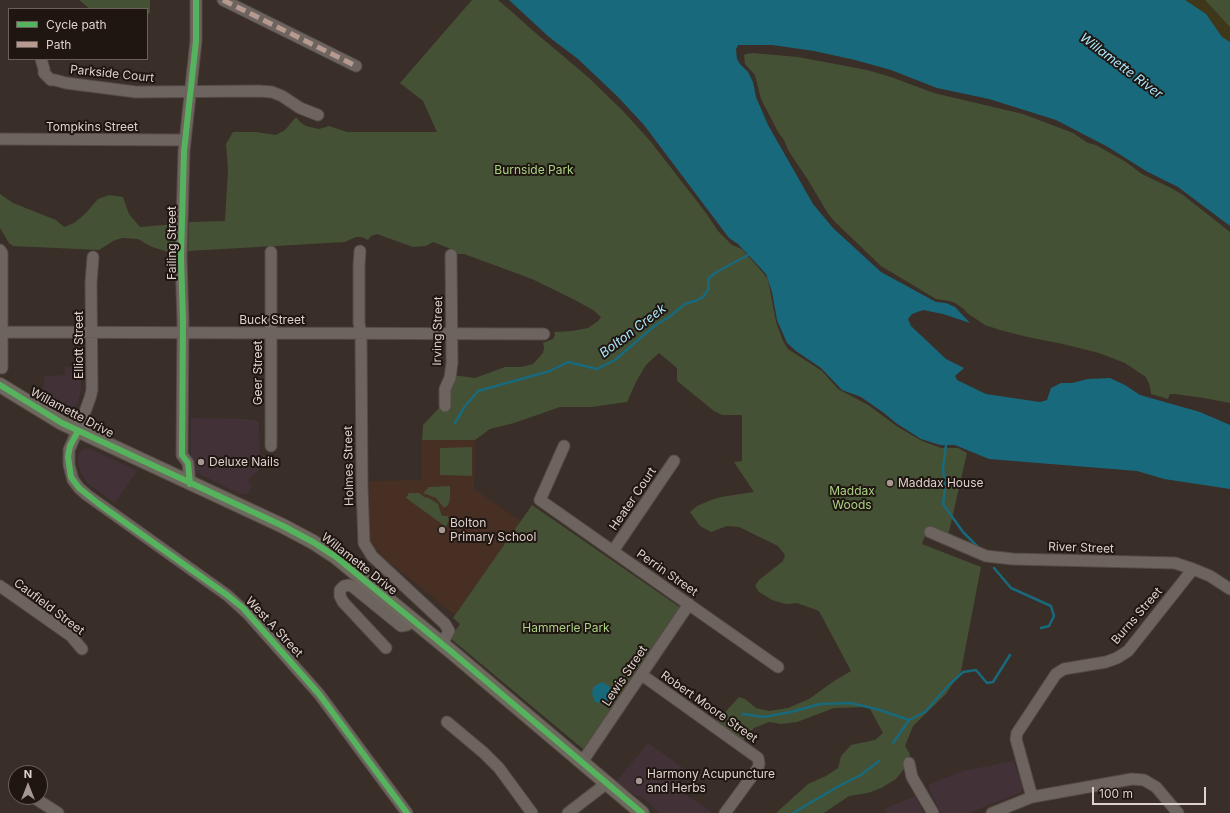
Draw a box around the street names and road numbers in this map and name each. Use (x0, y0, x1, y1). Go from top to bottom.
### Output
street label: Parkside Court (69, 62, 155, 86)
street label: Tompkins Street (46, 120, 138, 134)
street label: Failing Street (165, 206, 179, 280)
street label: Irving Street (430, 296, 446, 366)
street label: Elliott Street (72, 311, 86, 379)
street label: Buck Street (239, 313, 305, 327)
street label: Geer Street (251, 341, 265, 405)
street label: Willamette Drive (28, 385, 116, 441)
street label: Holmes Street (341, 426, 357, 506)
street label: Heater Court (607, 465, 659, 533)
street label: Willamette Drive (318, 530, 400, 598)
street label: River Street (1048, 540, 1114, 556)
street label: Perrin Street (634, 547, 700, 599)
street label: Caufield Street (11, 576, 87, 638)
street label: Burns Street (1109, 585, 1165, 647)
street label: West A Street (242, 594, 306, 660)
street label: Lewis Street (599, 643, 651, 709)
street label: Robert Moore Street (658, 668, 760, 746)

